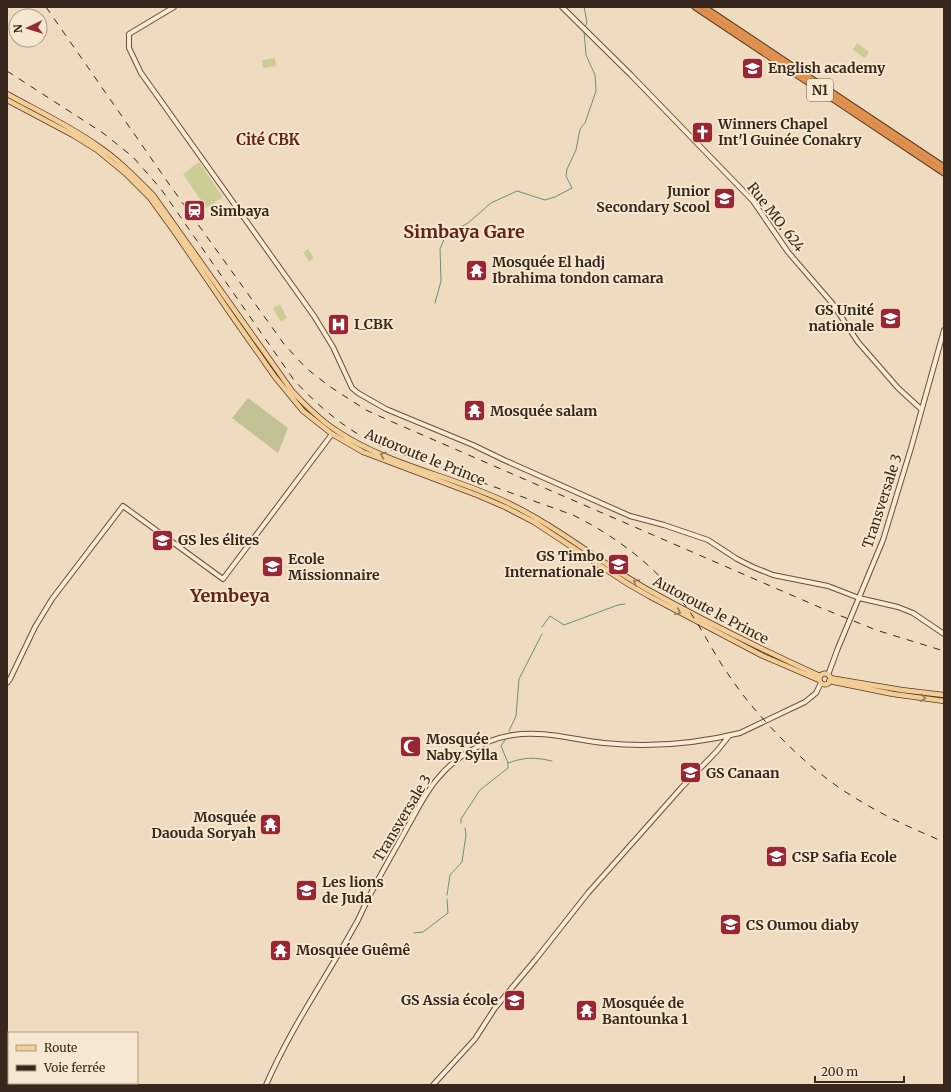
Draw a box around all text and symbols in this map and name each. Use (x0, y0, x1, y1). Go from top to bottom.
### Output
north arrow (8, 8, 48, 48)
text: N (11, 24, 25, 34)
school or university icon: English academy (740, 55, 766, 81)
place label: English academy (768, 59, 886, 77)
road number: N1 (807, 79, 833, 101)
place label: Winners Chapel Int'l Guinée Conakry (717, 115, 862, 149)
church icon: Winners Chapel Int'l Guinée Conakry (689, 119, 715, 145)
district label: Cité CBK (236, 130, 300, 149)
street label: Rue MO. 624 (743, 179, 809, 256)
place label: Junior Secondary Scool (596, 182, 710, 216)
school or university icon: Junior Secondary Scool (712, 186, 738, 212)
station icon: Simbaya (181, 198, 207, 224)
place label: Simbaya (210, 202, 269, 220)
district label: Simbaya Gare (403, 220, 525, 243)
place label: Mosquée El hadj Ibrahima tondon camara (492, 253, 664, 287)
temple icon: Mosquée El hadj Ibrahima tondon camara (464, 257, 490, 283)
place label: GS Unité nationale (809, 301, 874, 335)
school or university icon: GS Unité nationale (877, 305, 903, 331)
hospital icon: I_CBK (326, 311, 352, 337)
place label: I_CBK (354, 315, 394, 333)
temple icon: Mosquée salam (462, 398, 488, 424)
place label: Mosquée salam (490, 402, 597, 420)
street label: Autoroute le Prince (361, 424, 488, 489)
one-way arrow (380, 451, 387, 459)
street label: Transversale 3 (858, 451, 906, 551)
school or university icon: GS les élites (150, 527, 176, 553)
place label: GS les élites (178, 531, 259, 549)
place label: GS Timbo Internationale (504, 547, 604, 581)
place label: Ecole Missionnaire (288, 550, 380, 584)
school or university icon: GS Timbo Internationale (606, 551, 632, 577)
school or university icon: Ecole Missionnaire (260, 554, 286, 580)
street label: Autoroute le Prince (649, 571, 772, 648)
one-way arrow (633, 579, 640, 587)
district label: Yembeya (189, 584, 270, 607)
one-way arrow (674, 607, 681, 615)
one-way arrow (920, 694, 926, 703)
place label: Mosquée Naby Sylla (426, 730, 498, 764)
mosque icon: Mosquée Naby Sylla (398, 734, 424, 760)
school or university icon: GS Canaan (677, 760, 703, 786)
place label: GS Canaan (706, 764, 780, 782)
street label: Transversale 3 (369, 771, 435, 865)
place label: Mosquée Daouda Soryah (151, 808, 257, 842)
temple icon: Mosquée Daouda Soryah (258, 812, 284, 838)
school or university icon: CSP Safia Ecole (763, 844, 789, 870)
place label: CSP Safia Ecole (792, 848, 897, 866)
place label: Les lions de Juda (322, 873, 384, 907)
school or university icon: Les lions de Juda (294, 877, 320, 903)
school or university icon: CS Oumou diaby (717, 912, 743, 938)
place label: CS Oumou diaby (746, 916, 859, 934)
temple icon: Mosquée Guêmê (267, 937, 293, 963)
place label: Mosquée Guêmê (296, 941, 410, 959)
school or university icon: GS Assia école (501, 987, 527, 1013)
place label: GS Assia école (401, 991, 498, 1009)
place label: Mosquée de Bantounka 1 (602, 994, 689, 1028)
temple icon: Mosquée de Bantounka 1 (574, 998, 600, 1024)
legend (8, 1032, 138, 1084)
text: Route (44, 1040, 77, 1055)
scale bar (815, 1058, 904, 1084)
text: Voie ferrée (43, 1060, 105, 1075)
text: 200 m (821, 1064, 858, 1079)

